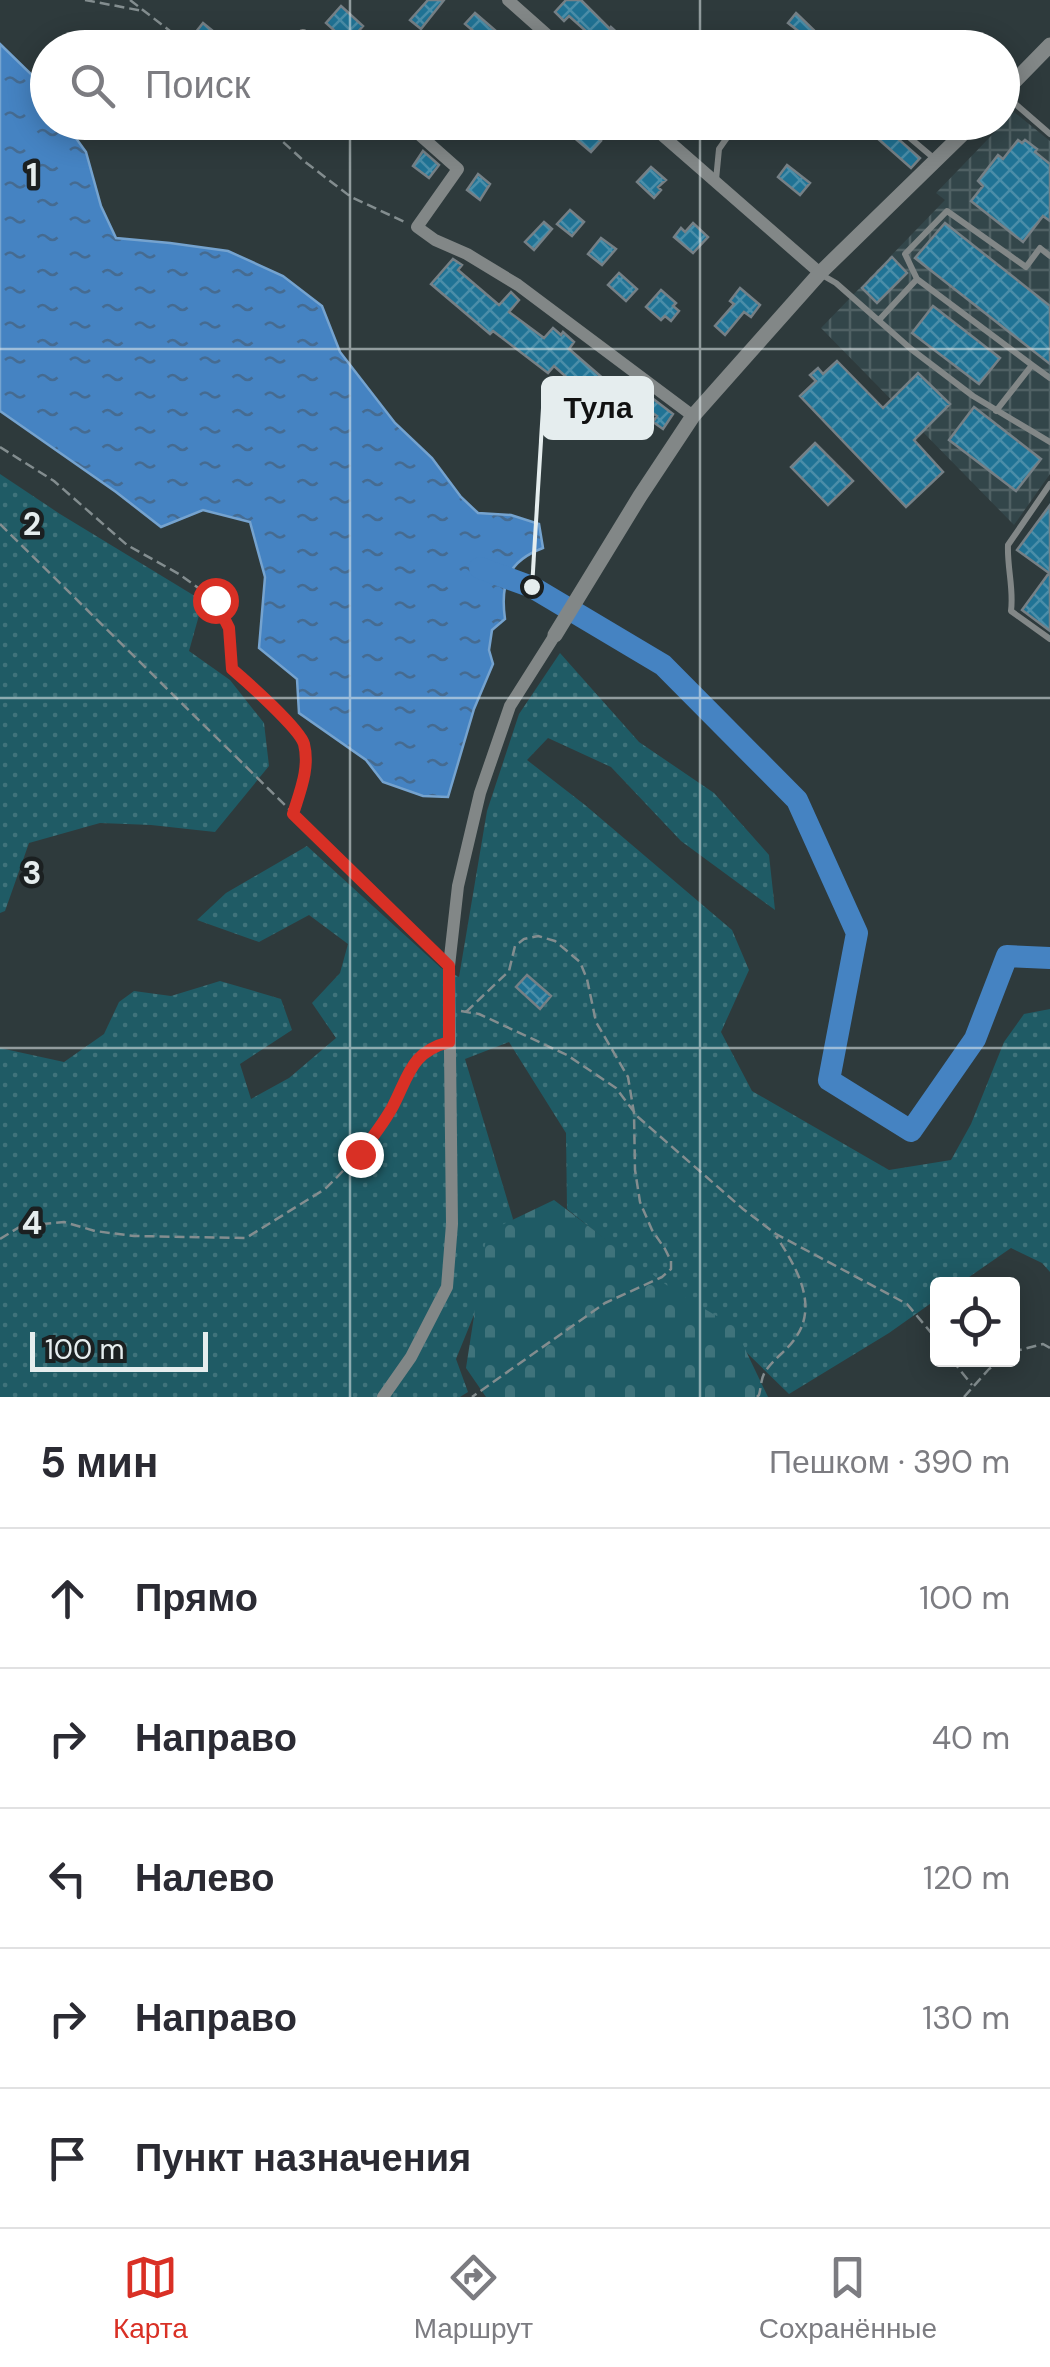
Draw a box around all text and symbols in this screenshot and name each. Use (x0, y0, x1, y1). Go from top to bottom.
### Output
search box (30, 30, 1020, 140)
icon: search (65, 58, 120, 113)
text: Поиск (145, 60, 250, 110)
text: 1 (26, 154, 38, 196)
callout: Тула (543, 378, 652, 438)
text: Тула (563, 388, 633, 427)
text: 2 (23, 503, 41, 545)
route start (193, 578, 239, 624)
text: 3 (22, 852, 42, 894)
route end (338, 1132, 384, 1178)
text: 4 (22, 1202, 42, 1244)
map controls (930, 1277, 1020, 1367)
button: locate (930, 1277, 1020, 1367)
scale bar (30, 1327, 208, 1372)
text: 100 m (45, 1331, 124, 1368)
text: 5 мин (40, 1435, 158, 1490)
text: Пешком · 390 m (769, 1441, 1010, 1483)
icon: ahead (40, 1571, 95, 1626)
text: Прямо (135, 1573, 258, 1623)
text: 100 m (919, 1577, 1010, 1619)
icon: right (40, 1711, 95, 1766)
text: Направо (135, 1713, 297, 1763)
text: 40 m (932, 1717, 1010, 1759)
icon: left (40, 1851, 95, 1906)
text: Налево (135, 1853, 274, 1903)
text: 120 m (923, 1857, 1010, 1899)
icon: right (40, 1991, 95, 2046)
text: Направо (135, 1993, 297, 2043)
text: 130 m (922, 1997, 1010, 2039)
icon: arrive (40, 2131, 95, 2186)
text: Пункт назначения (135, 2133, 471, 2183)
tab: Карта (113, 2250, 188, 2347)
tab: Маршрут (414, 2250, 533, 2347)
tab: Сохранённые (759, 2250, 937, 2347)

